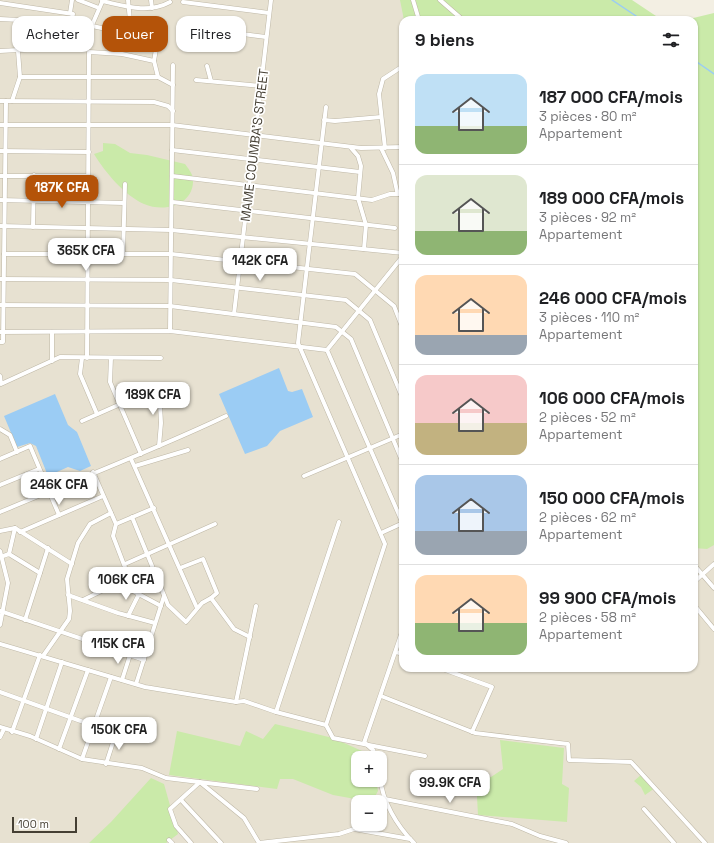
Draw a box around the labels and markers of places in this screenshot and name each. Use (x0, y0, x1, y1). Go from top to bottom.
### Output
pin: 187K CFA (21, 175, 103, 209)
pin: 365K CFA (45, 238, 127, 272)
pin: 142K CFA (219, 248, 301, 282)
pin: 189K CFA (112, 382, 194, 416)
pin: 246K CFA (18, 472, 100, 506)
pin: 106K CFA (85, 567, 167, 601)
pin: 115K CFA (77, 631, 159, 665)
pin: 150K CFA (78, 717, 160, 751)
pin: 99.9K CFA (404, 770, 496, 804)

